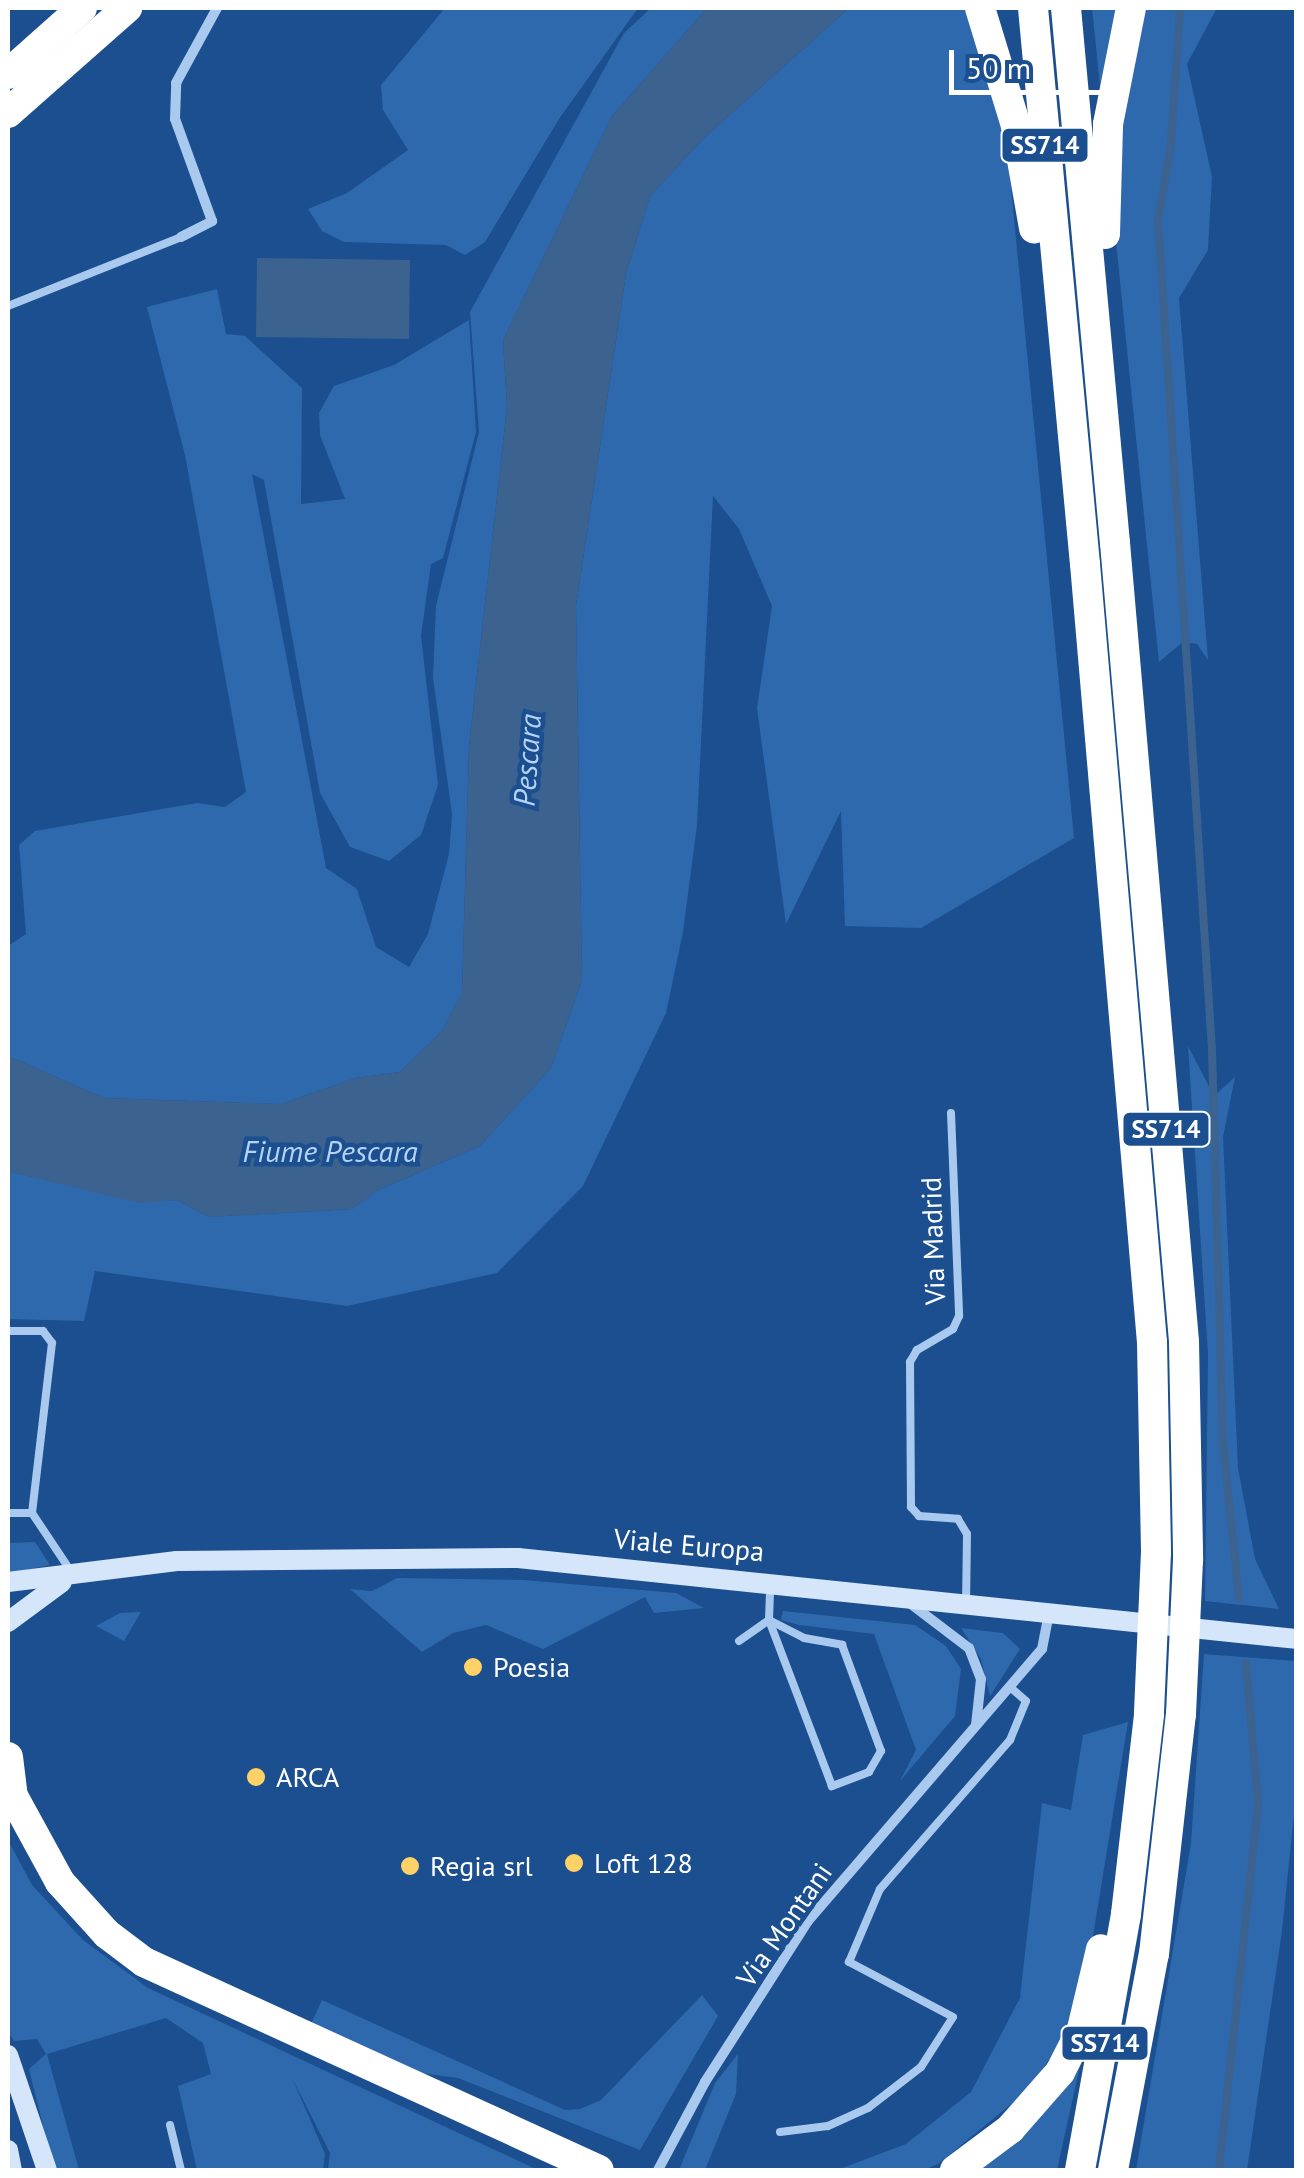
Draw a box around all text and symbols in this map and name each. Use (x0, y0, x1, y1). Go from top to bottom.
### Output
scale bar (954, 30, 1129, 92)
text: 50 m (966, 48, 1031, 87)
road number: SS714 (1000, 125, 1090, 165)
water label: Pescara (506, 713, 548, 807)
road number: SS714 (1121, 1109, 1211, 1149)
water label: Fiume Pescara (242, 1133, 418, 1169)
street label: Via Madrid (914, 1176, 952, 1306)
street label: Viale Europa (612, 1522, 766, 1568)
place label: Poesia (493, 1650, 570, 1684)
marker: Poesia (462, 1656, 484, 1678)
place label: ARCA (276, 1760, 339, 1794)
marker: ARCA (245, 1766, 267, 1788)
place label: Loft 128 (594, 1846, 693, 1880)
place label: Regia srl (430, 1849, 533, 1883)
marker: Loft 128 (563, 1852, 585, 1874)
marker: Regia srl (399, 1855, 421, 1877)
street label: Via Montani (729, 1857, 839, 1993)
road number: SS714 (1060, 2023, 1150, 2063)

